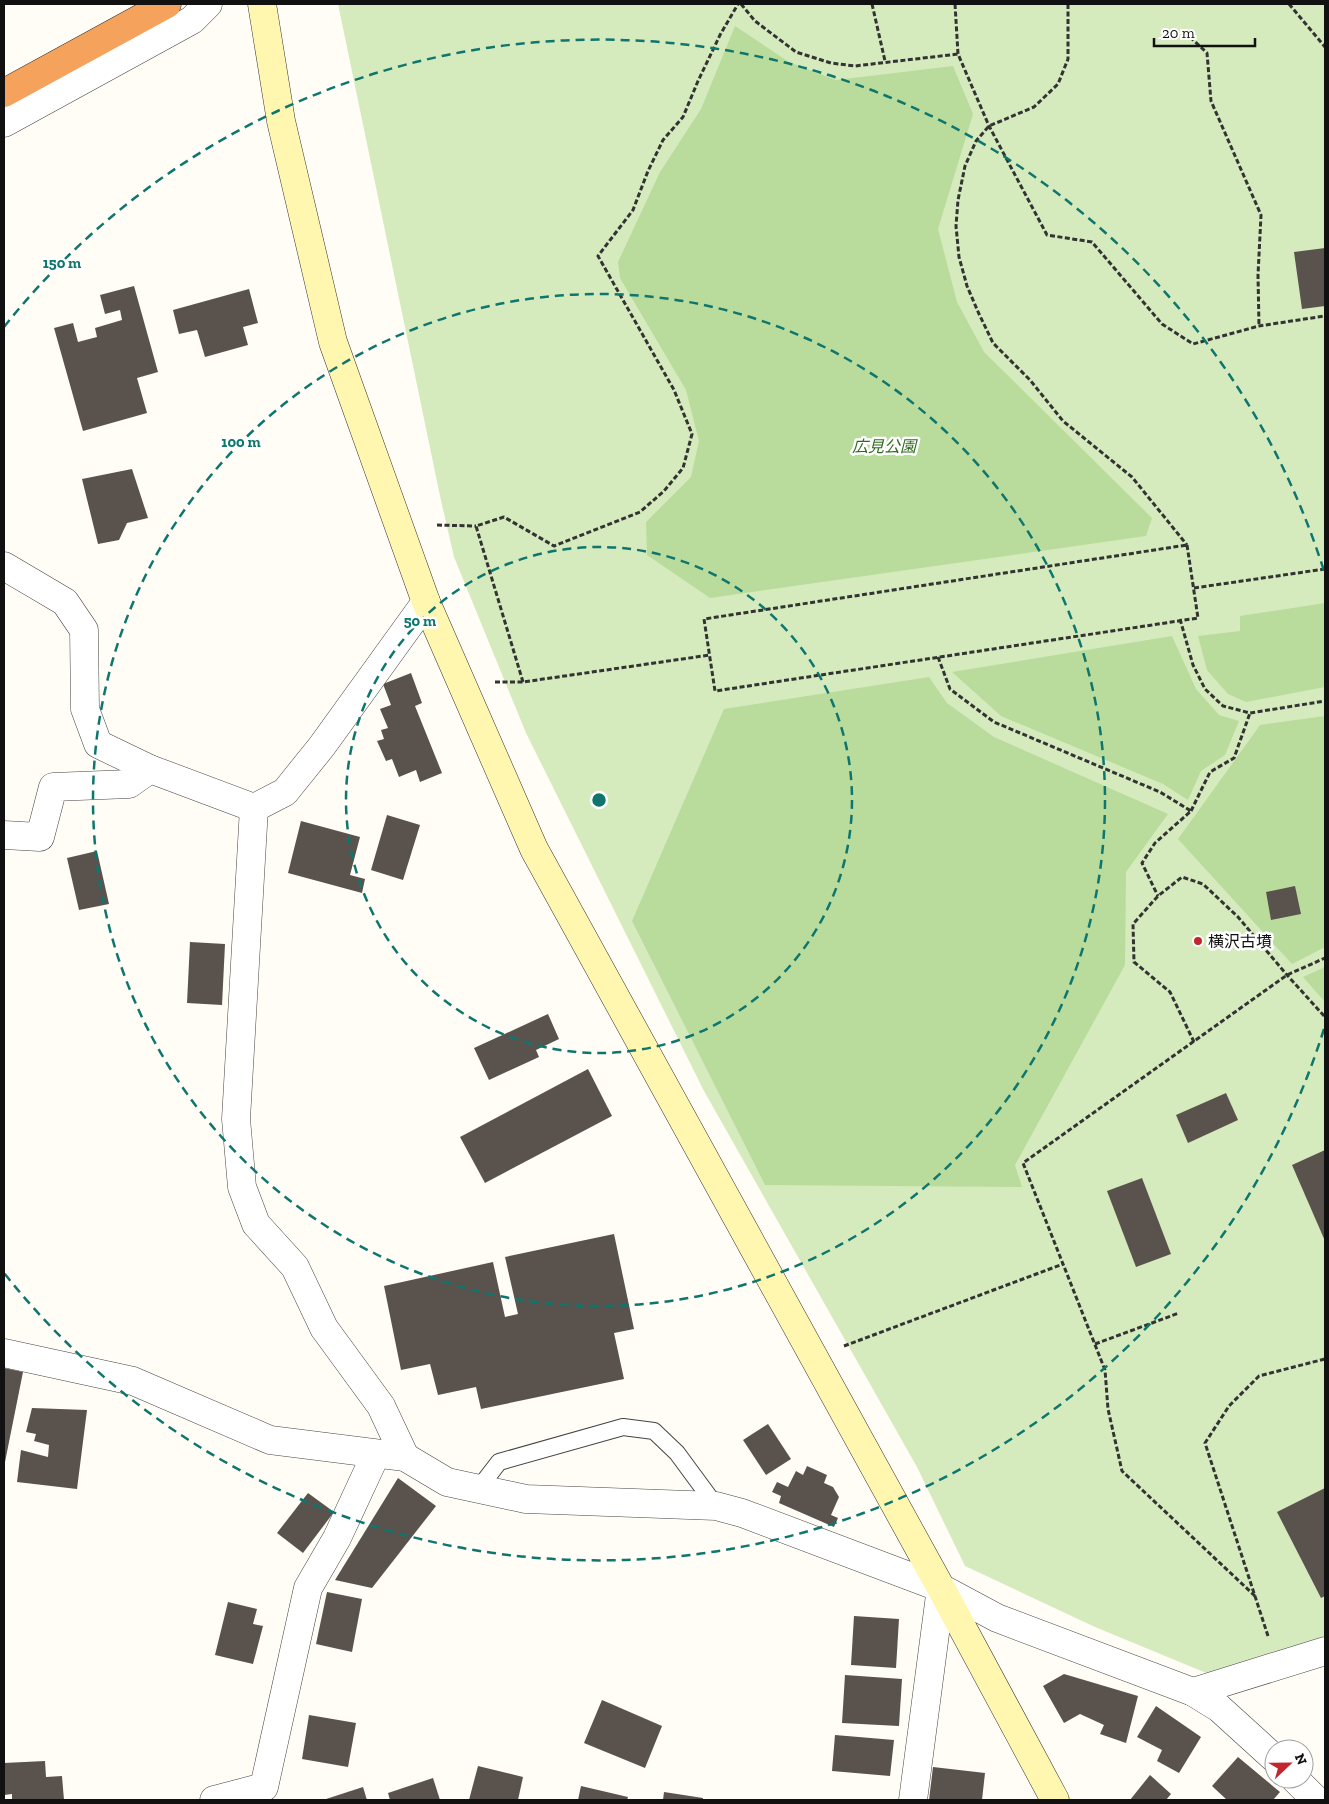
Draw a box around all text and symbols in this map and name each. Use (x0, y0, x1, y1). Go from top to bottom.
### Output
scale bar (1154, 15, 1255, 47)
text: 20 m (1162, 24, 1195, 42)
text: 150 m (43, 254, 81, 272)
text: 100 m (221, 433, 261, 451)
park label: 広見公園 (852, 437, 918, 456)
text: 50 m (404, 612, 436, 630)
centre of rings (590, 791, 608, 809)
place label: 横沢古墳 (1208, 932, 1272, 951)
marker: 横沢古墳 (1192, 935, 1204, 947)
north arrow (1264, 1739, 1314, 1789)
text: N (1291, 1751, 1311, 1768)

